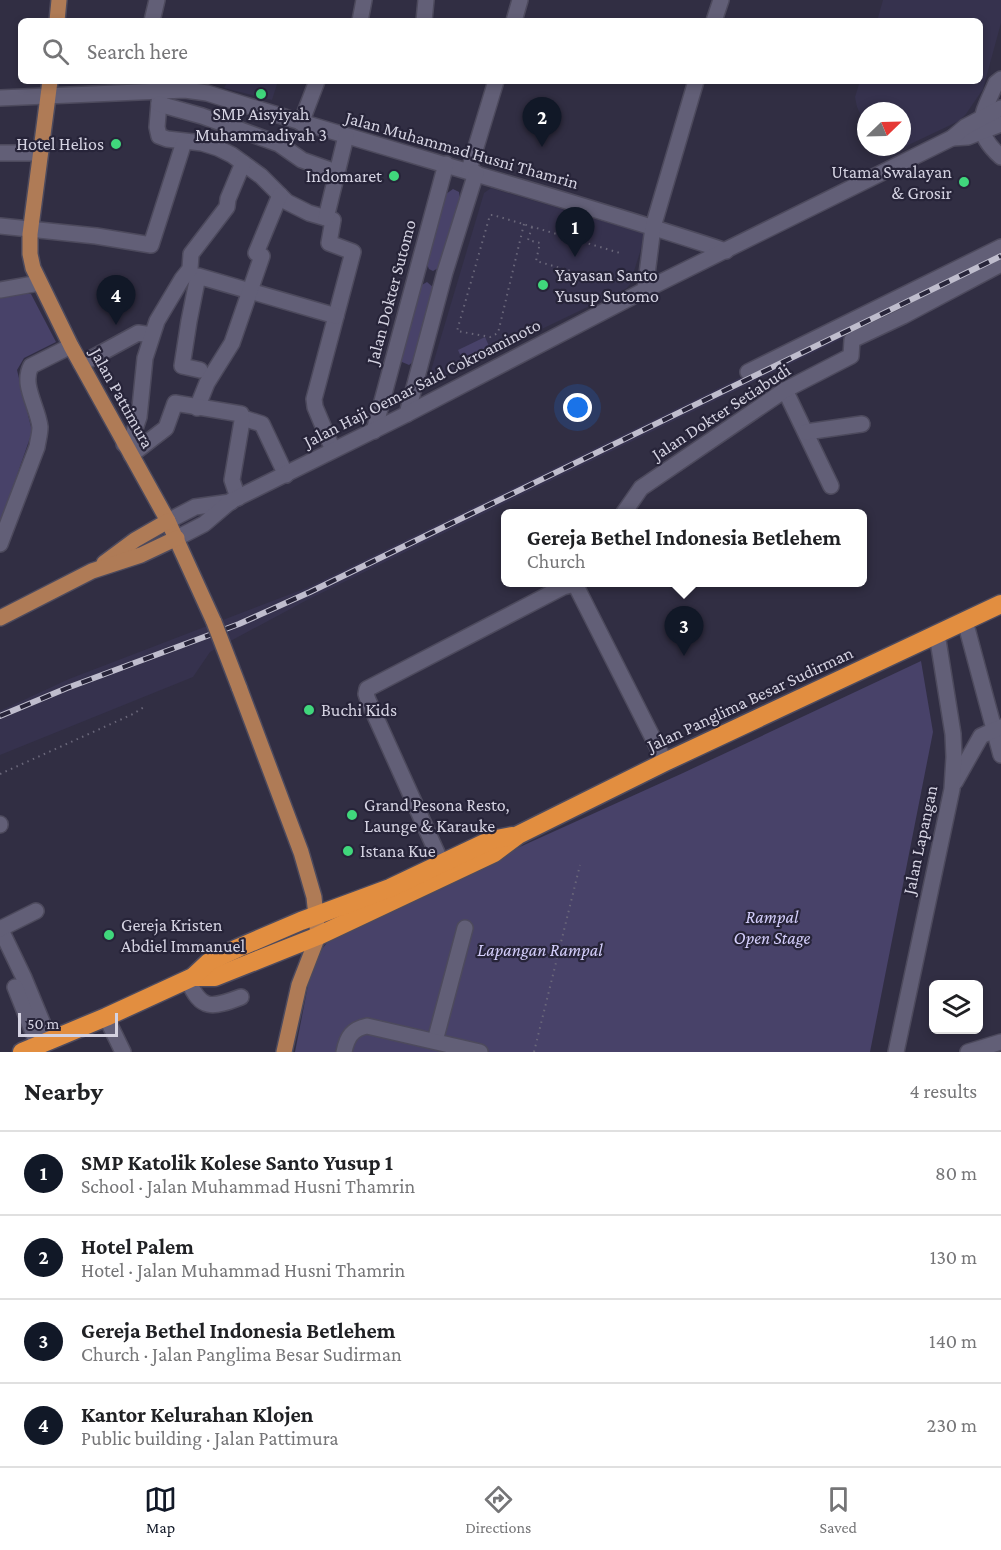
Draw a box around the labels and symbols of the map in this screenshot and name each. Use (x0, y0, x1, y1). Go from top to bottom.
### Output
marker: SMP Aisyiyah Muhammadiyah 3 (254, 87, 268, 101)
pin: 2 (522, 98, 562, 147)
north arrow (857, 102, 911, 156)
place label: SMP Aisyiyah Muhammadiyah 3 (195, 104, 327, 145)
street label: Jalan Muhammad Husni Thamrin (341, 107, 581, 193)
place label: Hotel Helios (16, 134, 104, 154)
marker: Hotel Helios (109, 137, 123, 151)
place label: Utama Swalayan & Grosir (831, 162, 953, 203)
place label: Indomaret (306, 166, 383, 186)
marker: Indomaret (387, 169, 401, 183)
marker: Utama Swalayan & Grosir (957, 175, 971, 189)
pin: 1 (556, 208, 594, 257)
street label: Jalan Dokter Sutomo (362, 217, 420, 368)
place label: Yayasan Santo Yusup Sutomo (555, 265, 659, 306)
pin: 4 (96, 276, 136, 325)
marker: Yayasan Santo Yusup Sutomo (536, 278, 550, 292)
street label: Jalan Haji Oemar Said Cokroaminoto (298, 314, 544, 453)
street label: Jalan Pattimura (85, 342, 158, 452)
street label: Jalan Dokter Setiabudi (646, 360, 794, 465)
your location (563, 393, 592, 422)
pin: 3 (664, 606, 704, 656)
street label: Jalan Panglima Besar Sudirman (642, 642, 856, 756)
place label: Buchi Kids (321, 700, 397, 720)
marker: Buchi Kids (302, 703, 316, 717)
street label: Jalan Lapangan (898, 783, 941, 898)
place label: Grand Pesona Resto, Launge & Karauke (364, 795, 510, 836)
marker: Grand Pesona Resto, Launge & Karauke (345, 808, 359, 822)
place label: Istana Kue (360, 841, 436, 861)
marker: Istana Kue (341, 844, 355, 858)
park label: Rampal Open Stage (734, 907, 811, 948)
place label: Gereja Kristen Abdiel Immanuel (121, 915, 245, 956)
marker: Gereja Kristen Abdiel Immanuel (102, 928, 116, 942)
park label: Lapangan Rampal (477, 940, 603, 960)
scale bar (18, 1010, 118, 1038)

